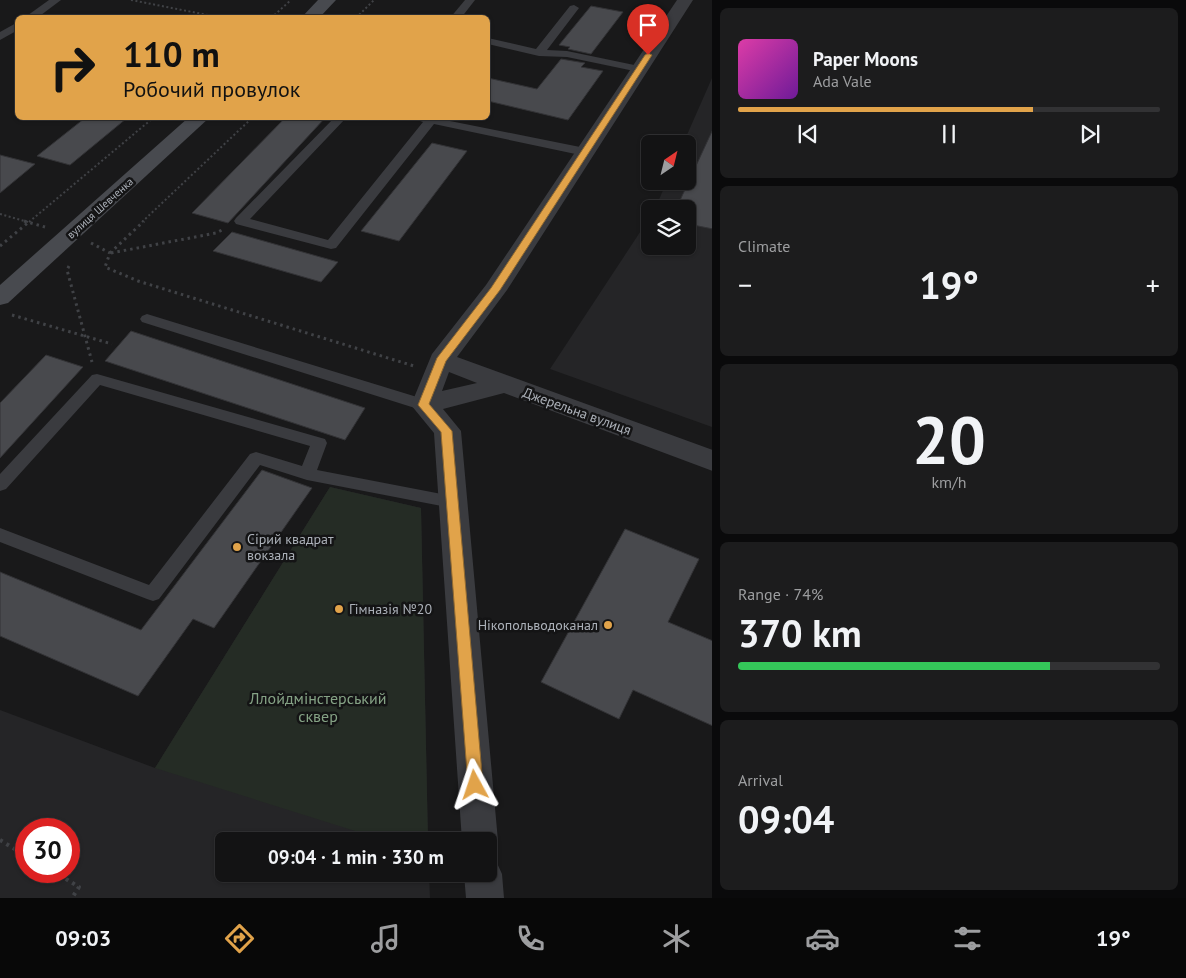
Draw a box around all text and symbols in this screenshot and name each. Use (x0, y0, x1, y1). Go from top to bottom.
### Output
pin (627, 4, 669, 55)
icon: arrive (634, 11, 662, 39)
text: 110 m (123, 31, 220, 77)
icon: right (40, 35, 105, 100)
text: Paper Moons (813, 47, 918, 71)
text: Ada Vale (813, 71, 872, 91)
text: Робочий провулок (123, 75, 300, 103)
icon: previous (794, 120, 822, 148)
icon: pause (935, 120, 963, 148)
icon: next (1076, 120, 1104, 148)
north arrow (641, 135, 696, 190)
map controls (641, 135, 696, 255)
street label: вулиця Шевченка (64, 175, 136, 241)
button: layers (641, 200, 696, 255)
text: Climate (738, 236, 790, 256)
text: 19° (919, 260, 979, 309)
text: − (738, 266, 752, 303)
text: + (1146, 266, 1160, 303)
street label: Джерельна вулиця (520, 383, 634, 439)
text: 20 (912, 397, 986, 481)
text: km/h (931, 472, 967, 492)
place label: Сірий квадрат вокзала (247, 530, 334, 564)
marker: Сірий квадрат вокзала (231, 541, 243, 553)
text: Range · 74% (738, 584, 823, 604)
place label: Гімназія №20 (349, 600, 432, 618)
marker: Гімназія №20 (333, 603, 345, 615)
text: 370 km (738, 608, 862, 657)
place label: Нікопольводоканал (478, 616, 598, 634)
marker: Нікопольводоканал (602, 619, 614, 631)
park label: Ллойдмінстерський сквер (249, 688, 386, 726)
position arrow (448, 758, 500, 810)
text: Arrival (738, 770, 783, 790)
text: 09:04 (738, 794, 834, 843)
speed limit sign: 30 (15, 818, 80, 883)
text: 09:04 · 1 min · 330 m (268, 845, 444, 869)
icon: directions (222, 921, 257, 956)
icon: music (368, 921, 403, 956)
icon: phone (513, 921, 548, 956)
icon: climate (659, 921, 694, 956)
icon: car (805, 921, 840, 956)
icon: filters (950, 921, 985, 956)
text: 09:03 (55, 924, 111, 952)
text: 19° (1096, 924, 1131, 952)

